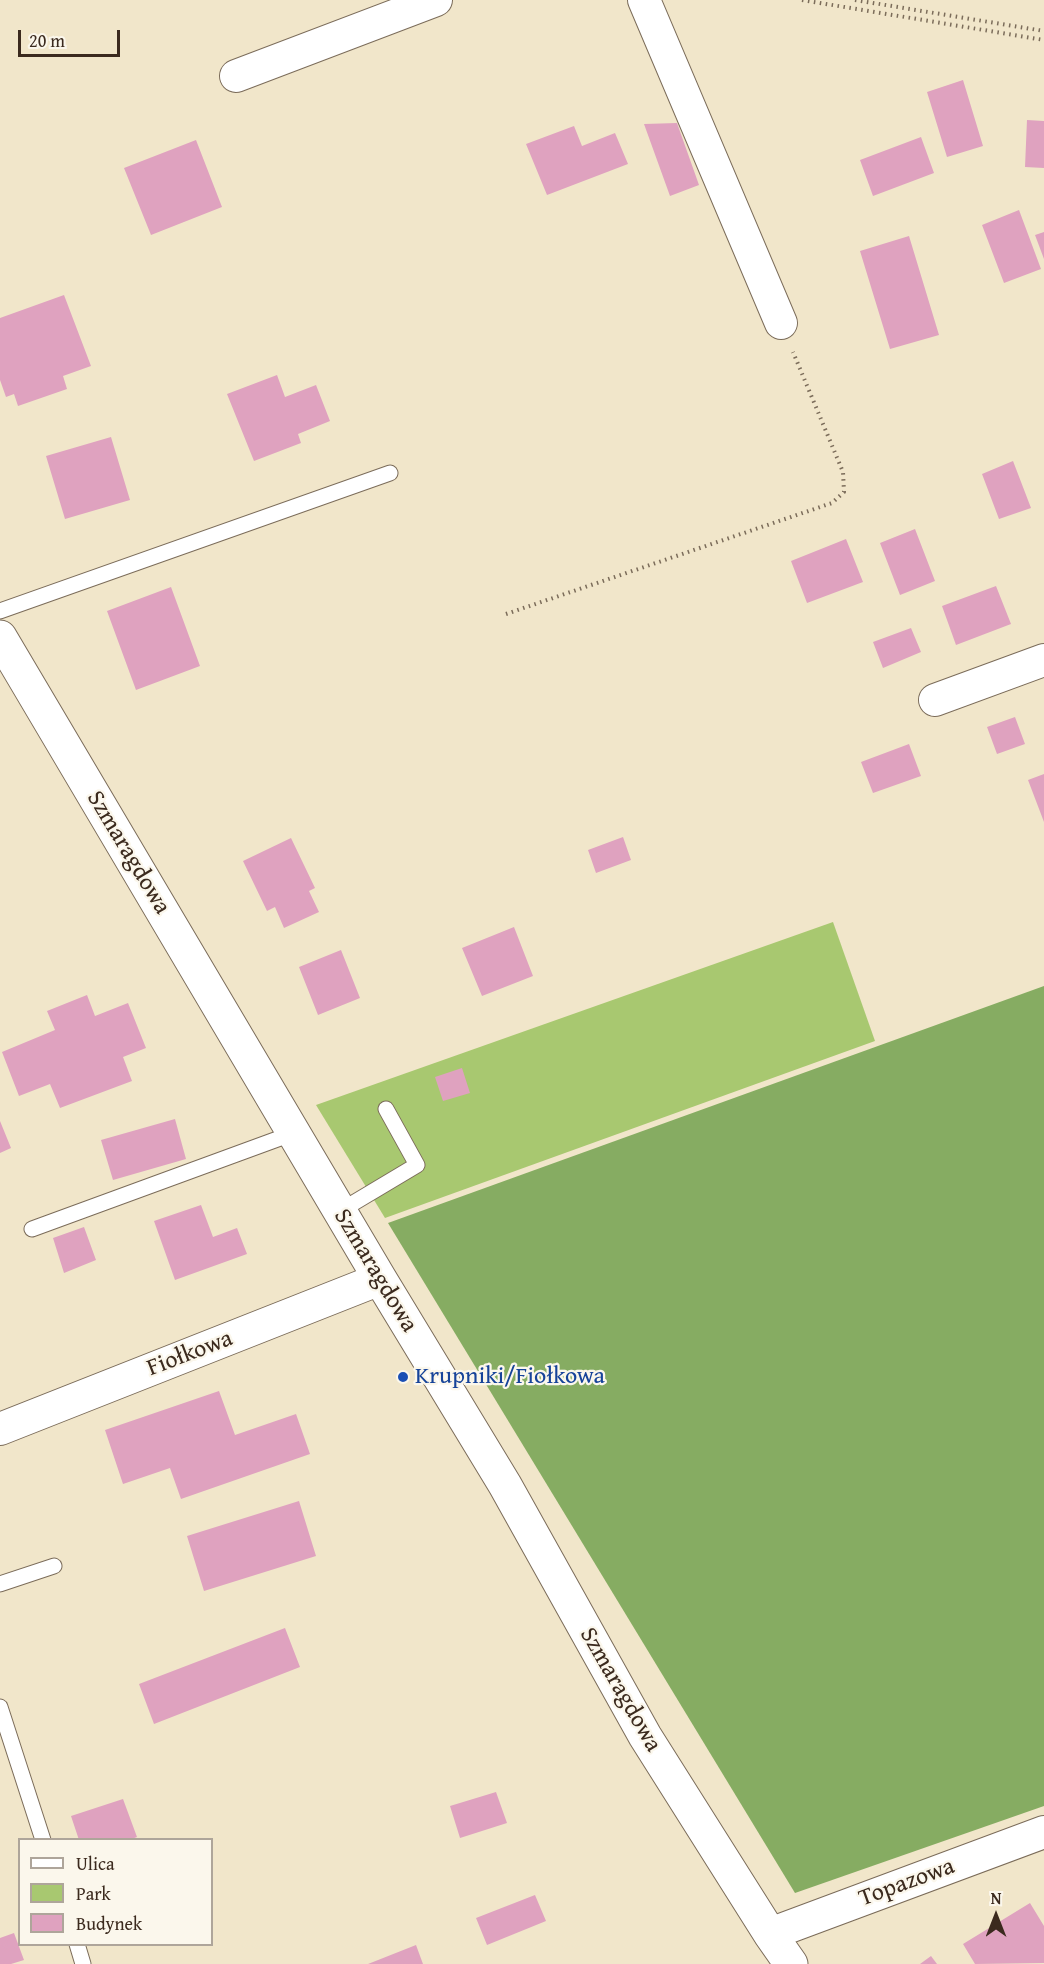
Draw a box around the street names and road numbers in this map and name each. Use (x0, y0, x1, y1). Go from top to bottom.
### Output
street label: Szmaragdowa (80, 786, 176, 920)
street label: Szmaragdowa (327, 1204, 423, 1338)
street label: Fiołkowa (143, 1325, 237, 1383)
street label: Szmaragdowa (573, 1623, 667, 1757)
street label: Topazowa (855, 1852, 959, 1914)

